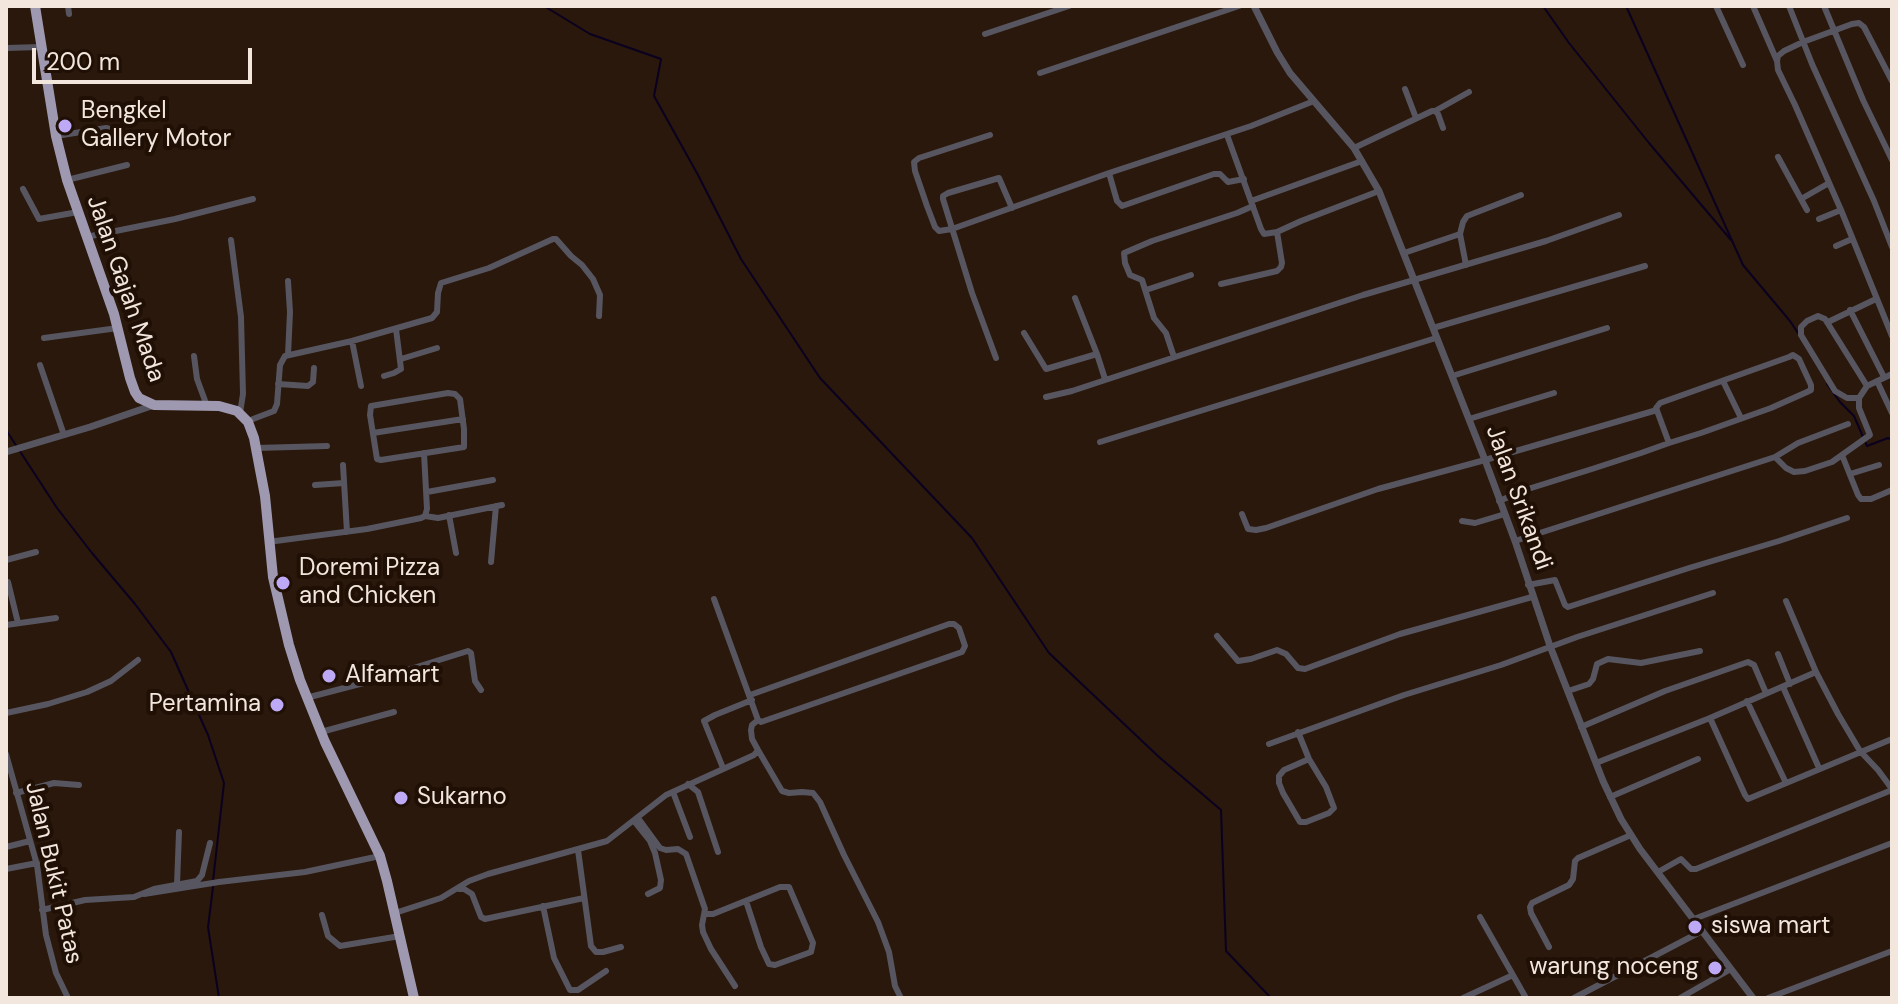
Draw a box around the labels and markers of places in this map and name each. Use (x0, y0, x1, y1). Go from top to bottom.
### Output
place label: Bengkel Gallery Motor (81, 98, 231, 154)
marker: Bengkel Gallery Motor (56, 117, 74, 135)
place label: Doremi Pizza and Chicken (299, 555, 440, 611)
marker: Doremi Pizza and Chicken (274, 574, 292, 592)
place label: Alfamart (345, 662, 440, 690)
marker: Alfamart (320, 667, 338, 685)
place label: Pertamina (149, 691, 261, 719)
marker: Pertamina (268, 696, 286, 714)
place label: Sukarno (417, 784, 507, 812)
marker: Sukarno (392, 789, 410, 807)
place label: siswa mart (1711, 913, 1830, 941)
marker: siswa mart (1686, 918, 1704, 936)
place label: warung noceng (1529, 954, 1699, 982)
marker: warung noceng (1706, 959, 1724, 977)

